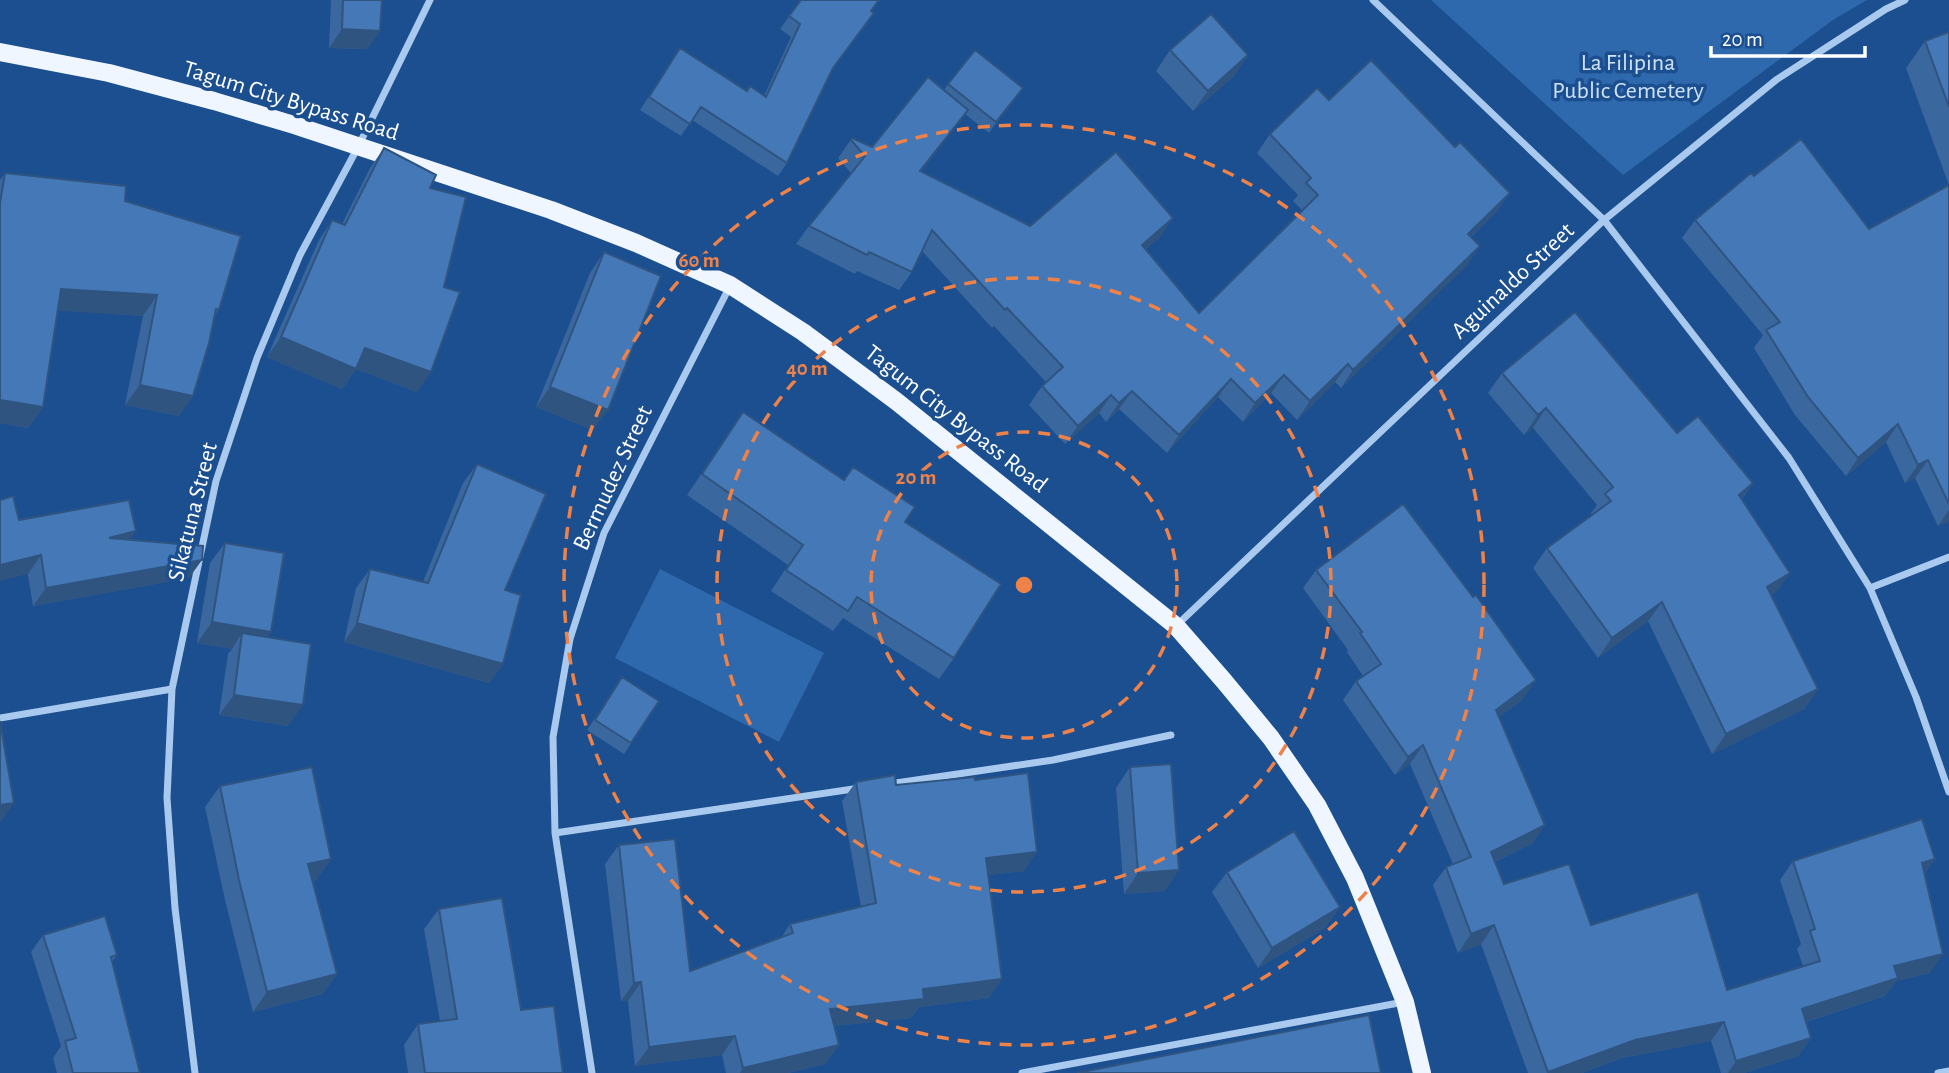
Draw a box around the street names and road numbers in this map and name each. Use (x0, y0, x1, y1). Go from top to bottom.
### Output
street label: Tagum City Bypass Road (180, 57, 402, 145)
street label: Aguinaldo Street (1447, 218, 1579, 344)
street label: Tagum City Bypass Road (860, 341, 1052, 497)
street label: Bermudez Street (569, 402, 657, 554)
street label: Sikatuna Street (164, 440, 222, 584)

